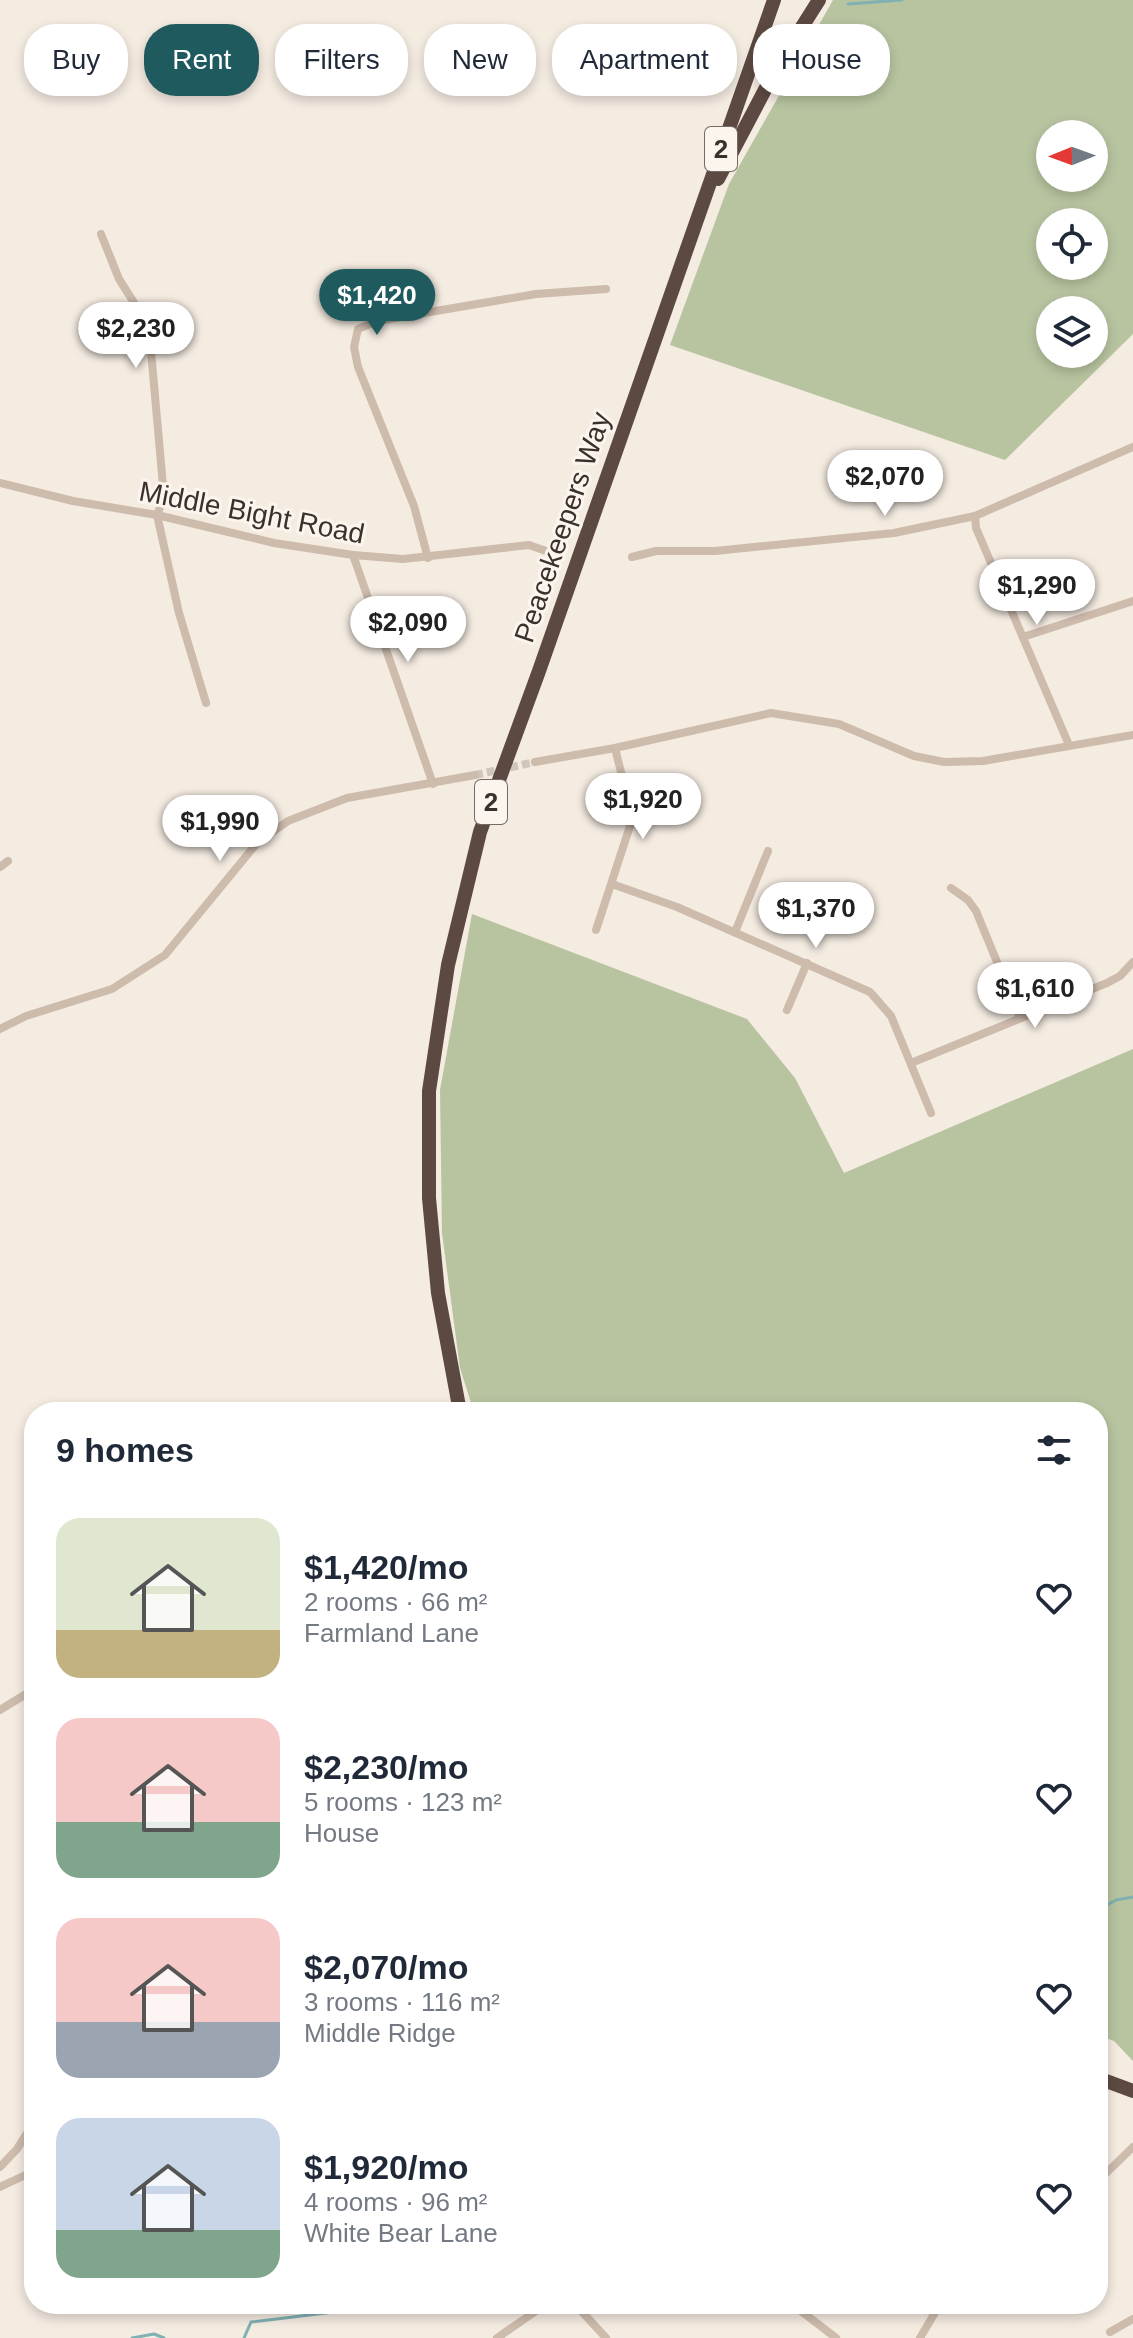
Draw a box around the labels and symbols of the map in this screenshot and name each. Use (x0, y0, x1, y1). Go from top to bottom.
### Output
north arrow (1036, 120, 1108, 192)
road number: 2 (705, 127, 737, 171)
pin: $1,420 (312, 269, 442, 337)
pin: $2,230 (71, 302, 201, 370)
street label: Peacekeepers Way (508, 408, 616, 646)
pin: $2,070 (820, 450, 950, 518)
street label: Middle Bight Road (137, 475, 367, 550)
pin: $1,290 (972, 559, 1102, 627)
pin: $2,090 (343, 596, 473, 664)
pin: $1,920 (578, 773, 708, 841)
road number: 2 (475, 780, 507, 824)
pin: $1,990 (155, 795, 285, 863)
pin: $1,370 (751, 882, 881, 950)
pin: $1,610 (970, 962, 1100, 1030)

